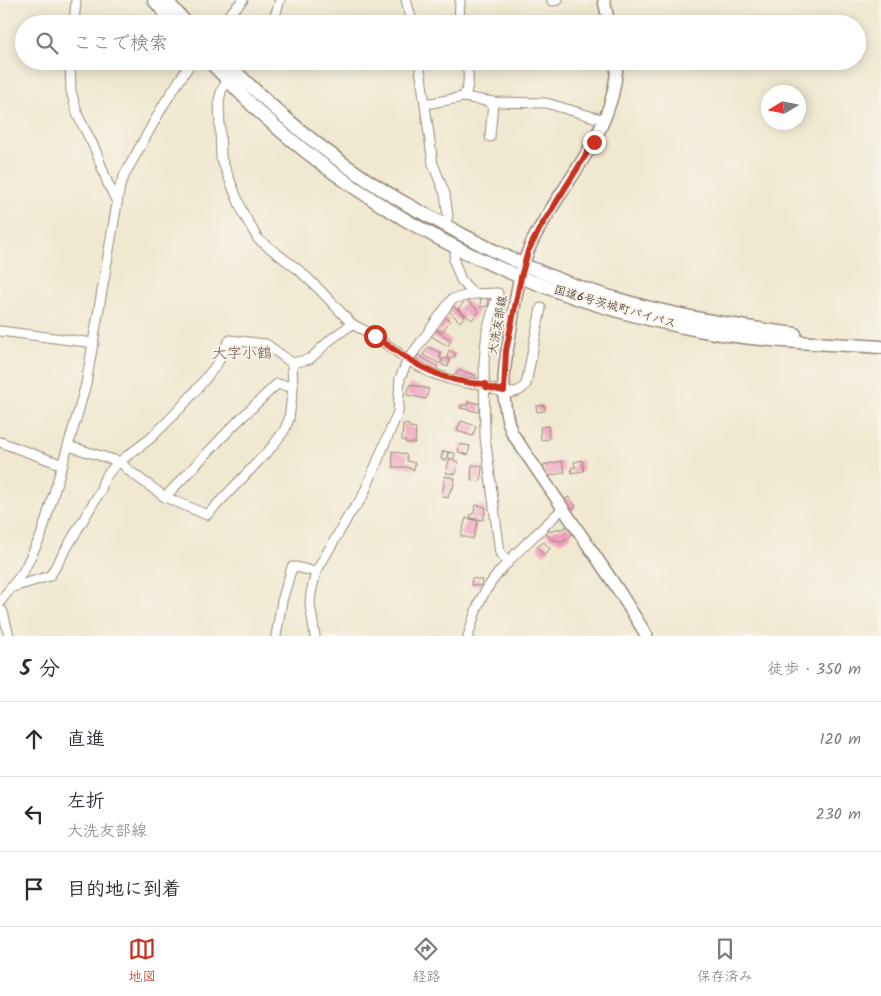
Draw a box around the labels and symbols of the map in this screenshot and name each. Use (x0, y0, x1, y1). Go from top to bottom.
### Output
north arrow (761, 85, 806, 130)
route end (583, 131, 606, 154)
street label: 国道6号茨城町バイパス (552, 280, 678, 334)
street label: 大洗友部線 (483, 294, 513, 356)
route start (364, 325, 387, 348)
district label: 大字小鶴 (212, 342, 272, 366)

